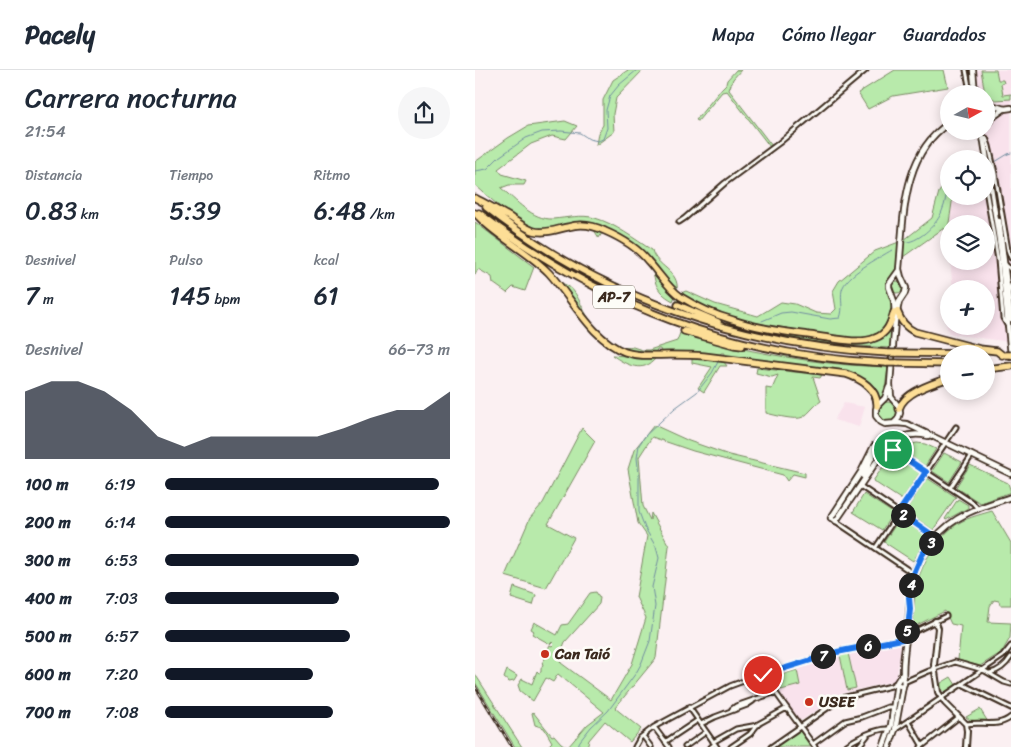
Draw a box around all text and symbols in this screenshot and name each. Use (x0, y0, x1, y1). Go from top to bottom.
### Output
text: Pacely (25, 14, 95, 56)
text: Mapa (712, 19, 754, 51)
text: Cómo llegar (782, 19, 875, 51)
text: Guardados (903, 19, 986, 51)
text: Carrera nocturna (25, 73, 237, 122)
north arrow (940, 85, 995, 140)
map controls (940, 85, 995, 400)
button: share (398, 87, 450, 139)
text: 21:54 (25, 117, 66, 146)
button: locate (940, 150, 995, 205)
text: Distancia (25, 163, 82, 188)
text: Tiempo (169, 163, 213, 188)
text: Ritmo (314, 163, 350, 188)
text: 0.83 (25, 188, 77, 233)
text: 5:39 (169, 188, 221, 233)
text: 6:48 (314, 188, 366, 233)
text: km (77, 202, 99, 227)
text: /km (366, 202, 395, 227)
button: layers (940, 215, 995, 270)
text: Desnivel (25, 248, 76, 273)
text: Pulso (169, 248, 203, 273)
text: kcal (314, 248, 339, 273)
text: 7 (25, 273, 39, 318)
text: 145 (169, 273, 211, 318)
text: 61 (314, 273, 339, 318)
button: + (940, 280, 995, 335)
road number: AP-7 (593, 286, 635, 308)
text: m (39, 287, 54, 312)
text: bpm (211, 287, 240, 312)
text: Desnivel (25, 335, 83, 364)
text: 66–73 m (388, 335, 450, 364)
button: − (940, 345, 995, 400)
pin (872, 429, 914, 471)
icon: arrive (879, 436, 907, 464)
text: 100 m (25, 470, 69, 499)
text: 6:19 (105, 470, 136, 499)
pin: 2 (891, 502, 915, 528)
text: 2 (899, 503, 908, 528)
text: 200 m (25, 508, 71, 537)
text: 6:14 (105, 508, 136, 537)
pin: 3 (919, 530, 943, 556)
text: 3 (928, 531, 935, 556)
text: 300 m (25, 546, 70, 575)
text: 6:53 (105, 546, 137, 575)
pin: 4 (899, 572, 923, 598)
text: 4 (907, 573, 916, 598)
text: 400 m (25, 584, 72, 613)
text: 7:03 (105, 584, 138, 613)
pin: 5 (895, 618, 919, 644)
text: 5 (903, 619, 912, 644)
text: 500 m (25, 622, 71, 651)
text: 6:57 (105, 622, 138, 651)
pin: 6 (855, 634, 881, 658)
text: 6 (865, 634, 872, 659)
place label: Can Taió (554, 641, 610, 667)
pin: 7 (811, 644, 835, 668)
text: 7 (820, 644, 828, 669)
marker: Can Taió (539, 648, 551, 660)
pin (742, 654, 784, 696)
text: 600 m (25, 660, 71, 689)
text: 7:20 (105, 660, 138, 689)
icon: check (749, 661, 777, 689)
place label: USEE (819, 689, 857, 715)
marker: USEE (803, 696, 815, 708)
text: 700 m (25, 698, 71, 727)
text: 7:08 (105, 698, 139, 727)

